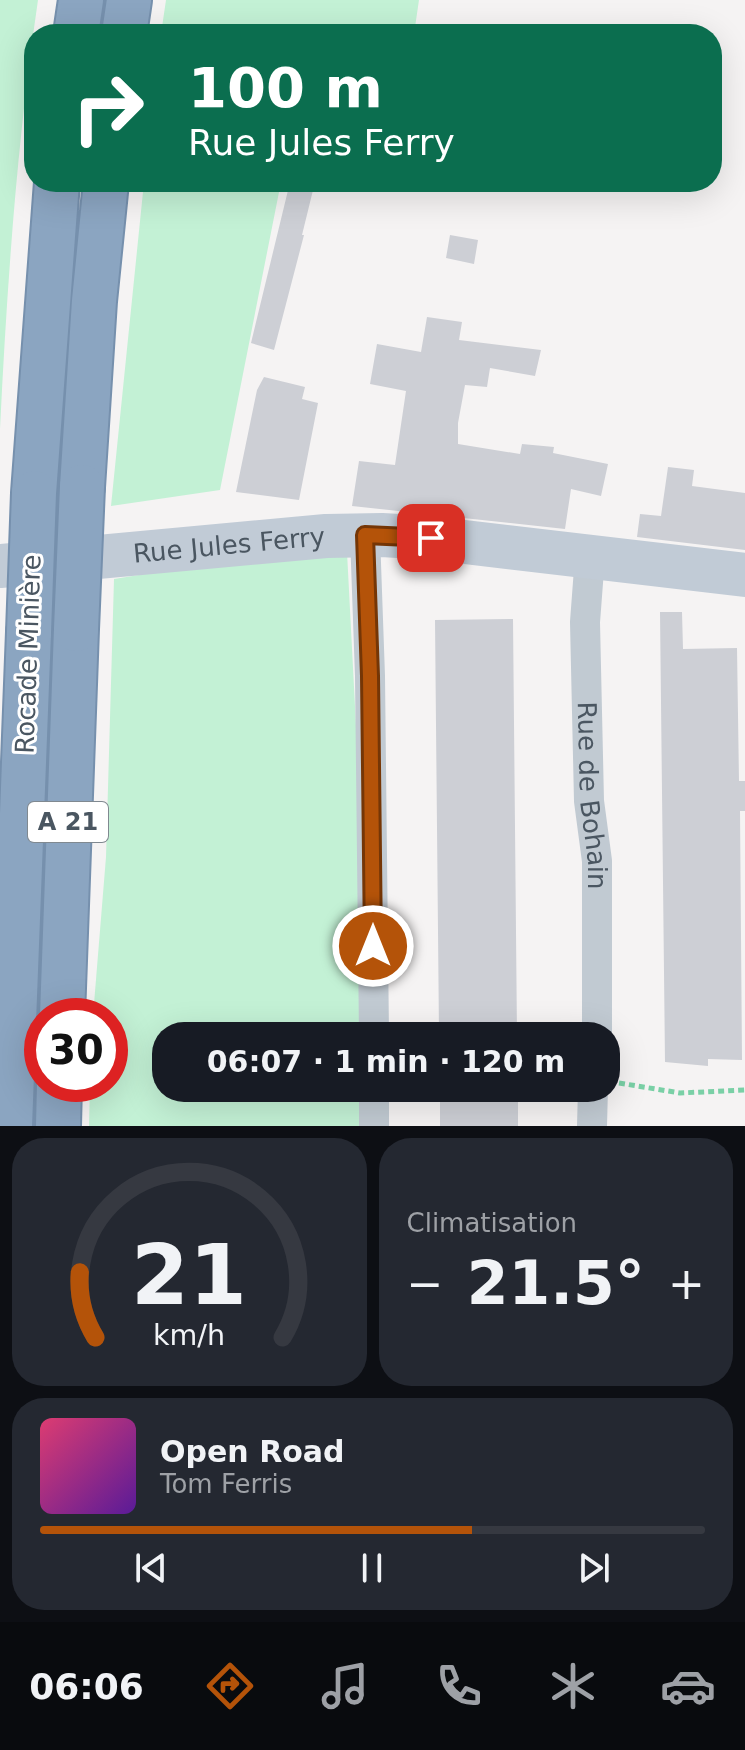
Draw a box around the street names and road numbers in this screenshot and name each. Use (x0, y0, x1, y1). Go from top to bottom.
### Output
street label: Rue Jules Ferry (132, 521, 326, 569)
street label: Rocade Minière (10, 554, 46, 754)
street label: Rue de Bohain (572, 701, 612, 889)
road number: A 21 (28, 802, 108, 842)

